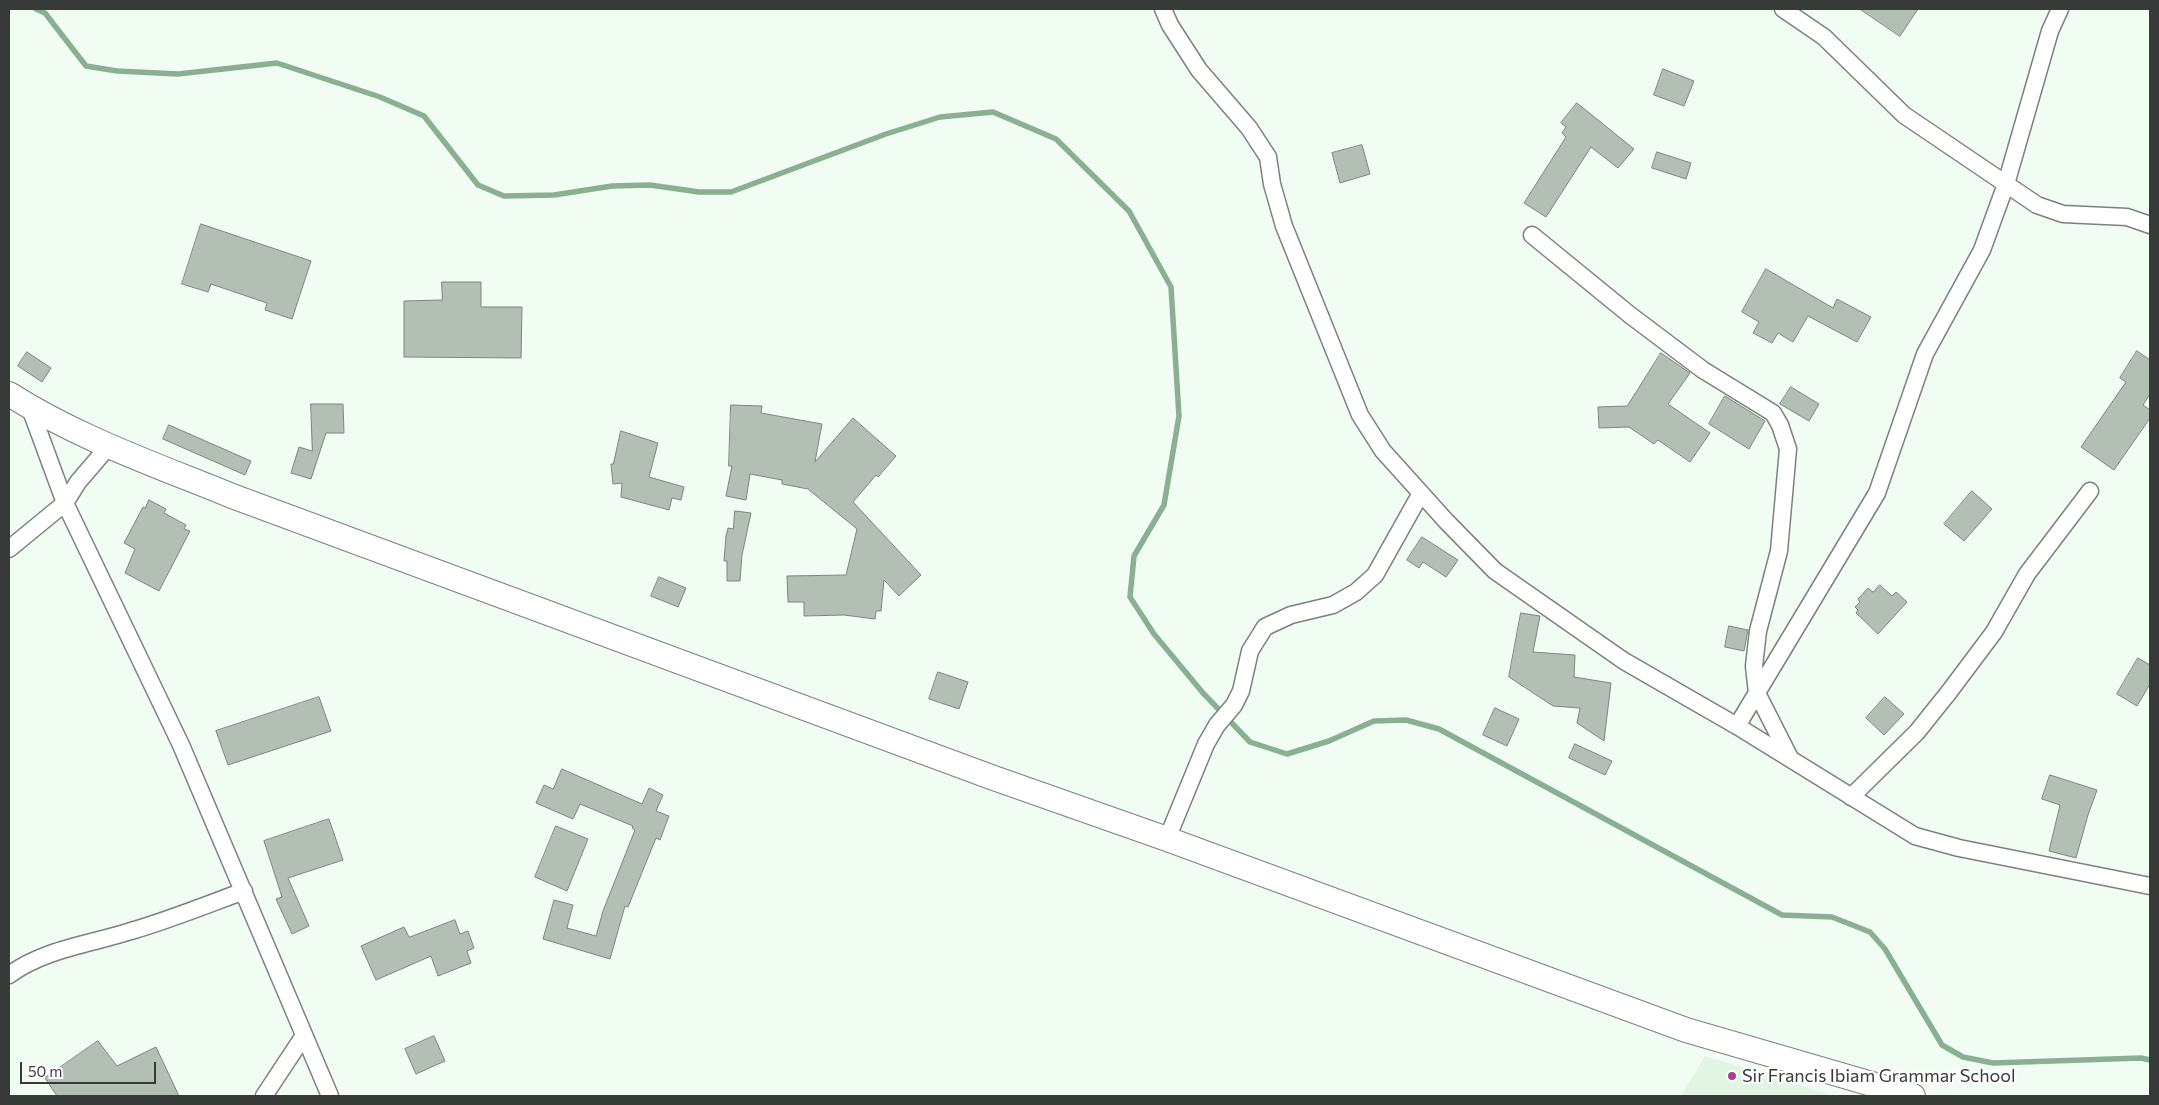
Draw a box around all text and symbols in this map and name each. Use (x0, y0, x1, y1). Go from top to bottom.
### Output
scale bar (22, 1052, 159, 1084)
text: 50 m (28, 1062, 62, 1080)
place label: Sir Francis Ibiam Grammar School (1742, 1065, 2016, 1087)
marker: Sir Francis Ibiam Grammar School (1726, 1070, 1738, 1082)

